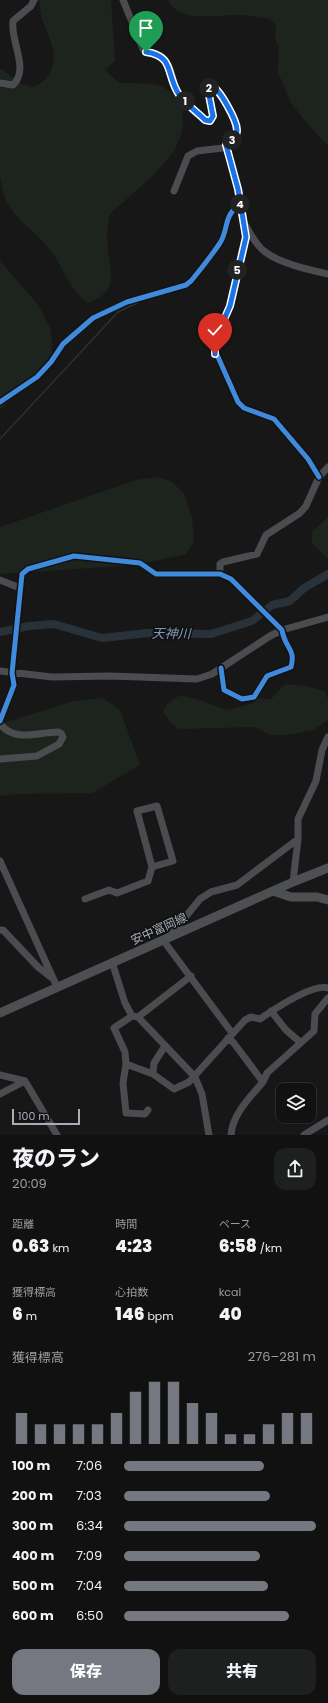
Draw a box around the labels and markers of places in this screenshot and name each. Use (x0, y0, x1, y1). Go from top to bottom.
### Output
pin (129, 11, 163, 52)
pin: 2 (199, 78, 219, 98)
pin: 1 (175, 91, 195, 111)
pin: 3 (222, 130, 242, 150)
pin: 4 (230, 194, 250, 214)
pin: 5 (227, 260, 247, 280)
pin (198, 313, 232, 354)

